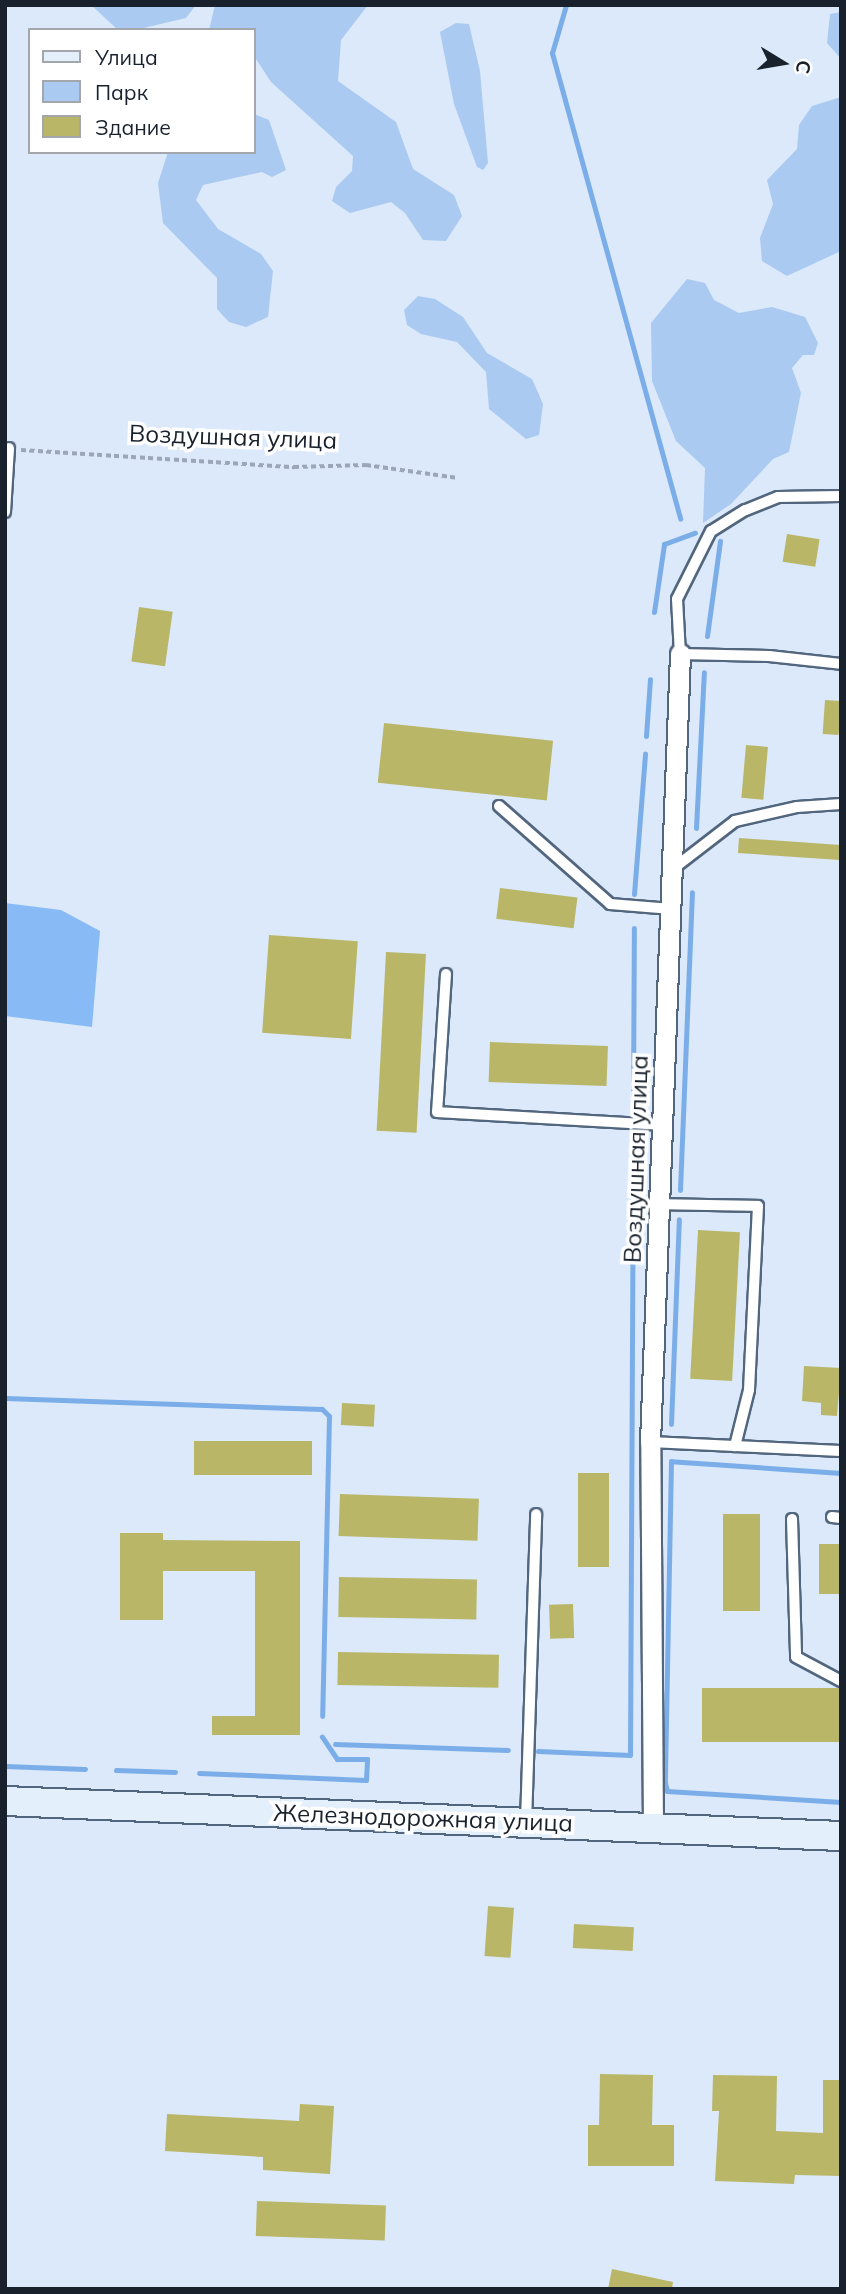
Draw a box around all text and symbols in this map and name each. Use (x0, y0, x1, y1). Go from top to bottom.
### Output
legend (28, 28, 256, 154)
north arrow (748, 28, 818, 98)
text: Улица (95, 44, 158, 70)
text: С (791, 58, 817, 76)
text: Парк (95, 79, 148, 105)
text: Здание (95, 114, 171, 140)
street label: Воздушная улица (128, 419, 338, 455)
street label: Воздушная улица (618, 1054, 654, 1264)
street label: Железнодорожная улица (273, 1798, 573, 1838)

